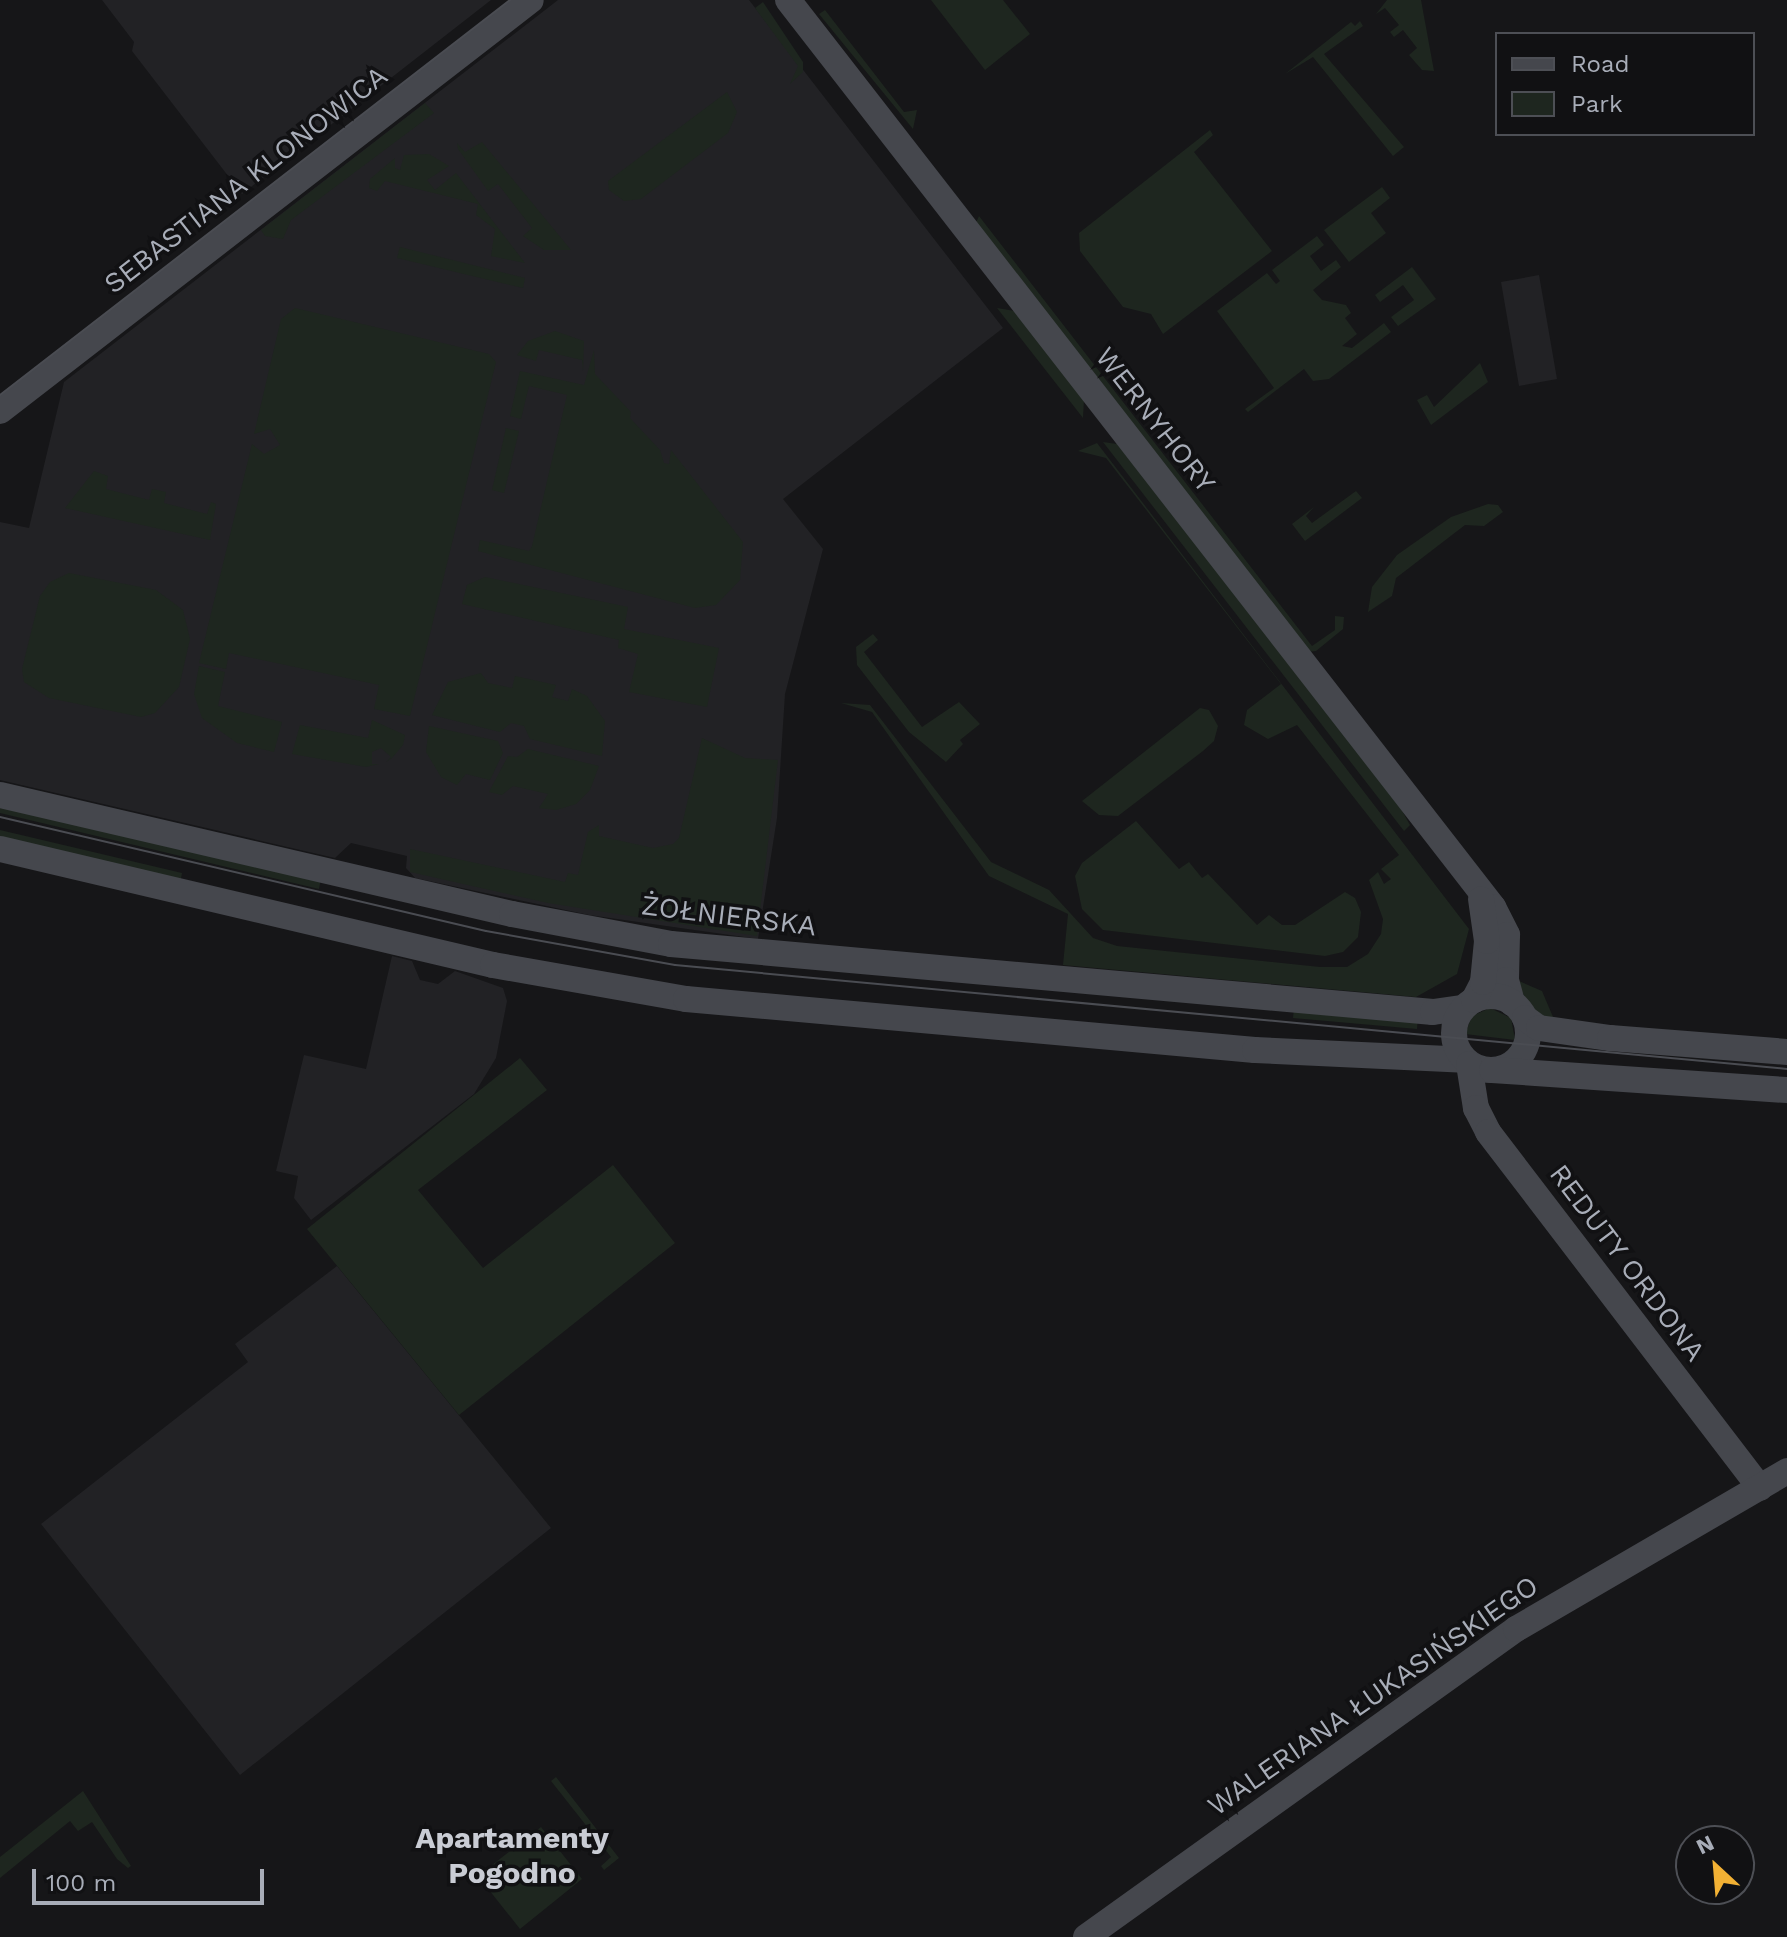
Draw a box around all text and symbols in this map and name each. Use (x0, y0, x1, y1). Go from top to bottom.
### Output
legend (1495, 32, 1755, 136)
text: Road (1571, 50, 1630, 78)
street label: SEBASTIANA KLONOWICA (97, 59, 395, 301)
text: Park (1571, 90, 1623, 118)
street label: WERNYHORY (1088, 341, 1222, 499)
street label: ŻOŁNIERSKA (640, 889, 818, 943)
street label: REDUTY ORDONA (1542, 1158, 1712, 1368)
street label: WALERIANA ŁUKASIŃSKIEGO (1201, 1569, 1545, 1823)
district label: Apartamenty Pogodno (415, 1820, 609, 1890)
north arrow (1675, 1825, 1755, 1905)
text: N (1692, 1830, 1718, 1860)
scale bar (36, 1853, 268, 1903)
text: 100 m (46, 1869, 116, 1897)

